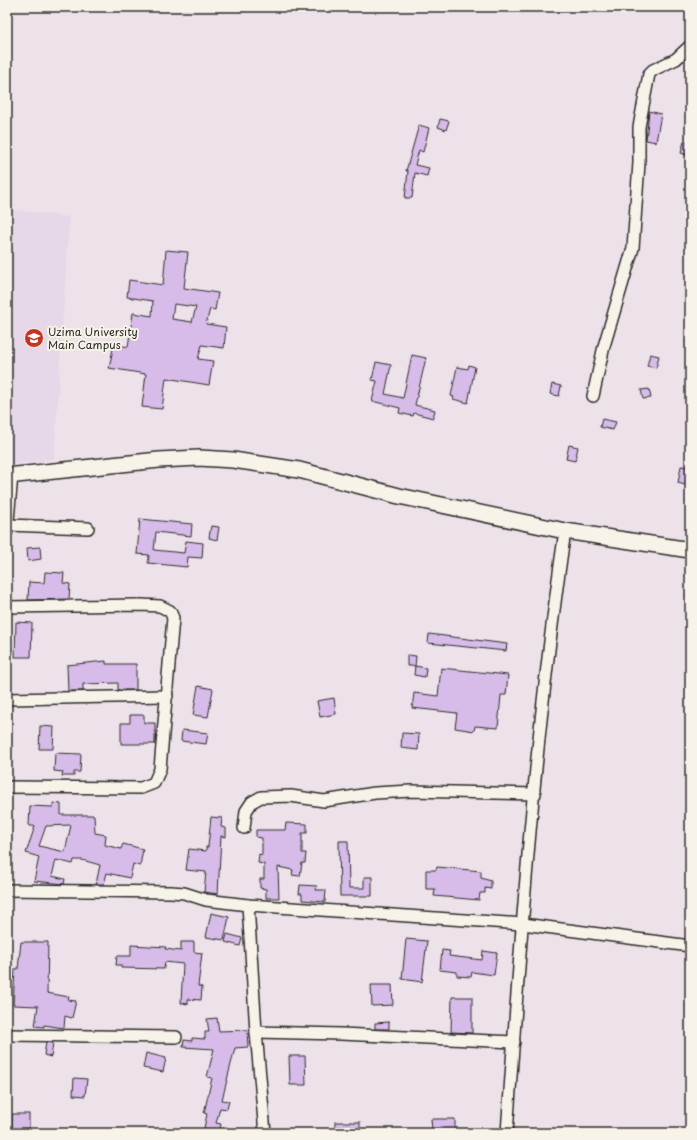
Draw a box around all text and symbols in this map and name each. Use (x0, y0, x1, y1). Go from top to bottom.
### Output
place label: Uzima University Main Campus (48, 323, 138, 353)
school or university icon: Uzima University Main Campus (23, 327, 45, 349)

